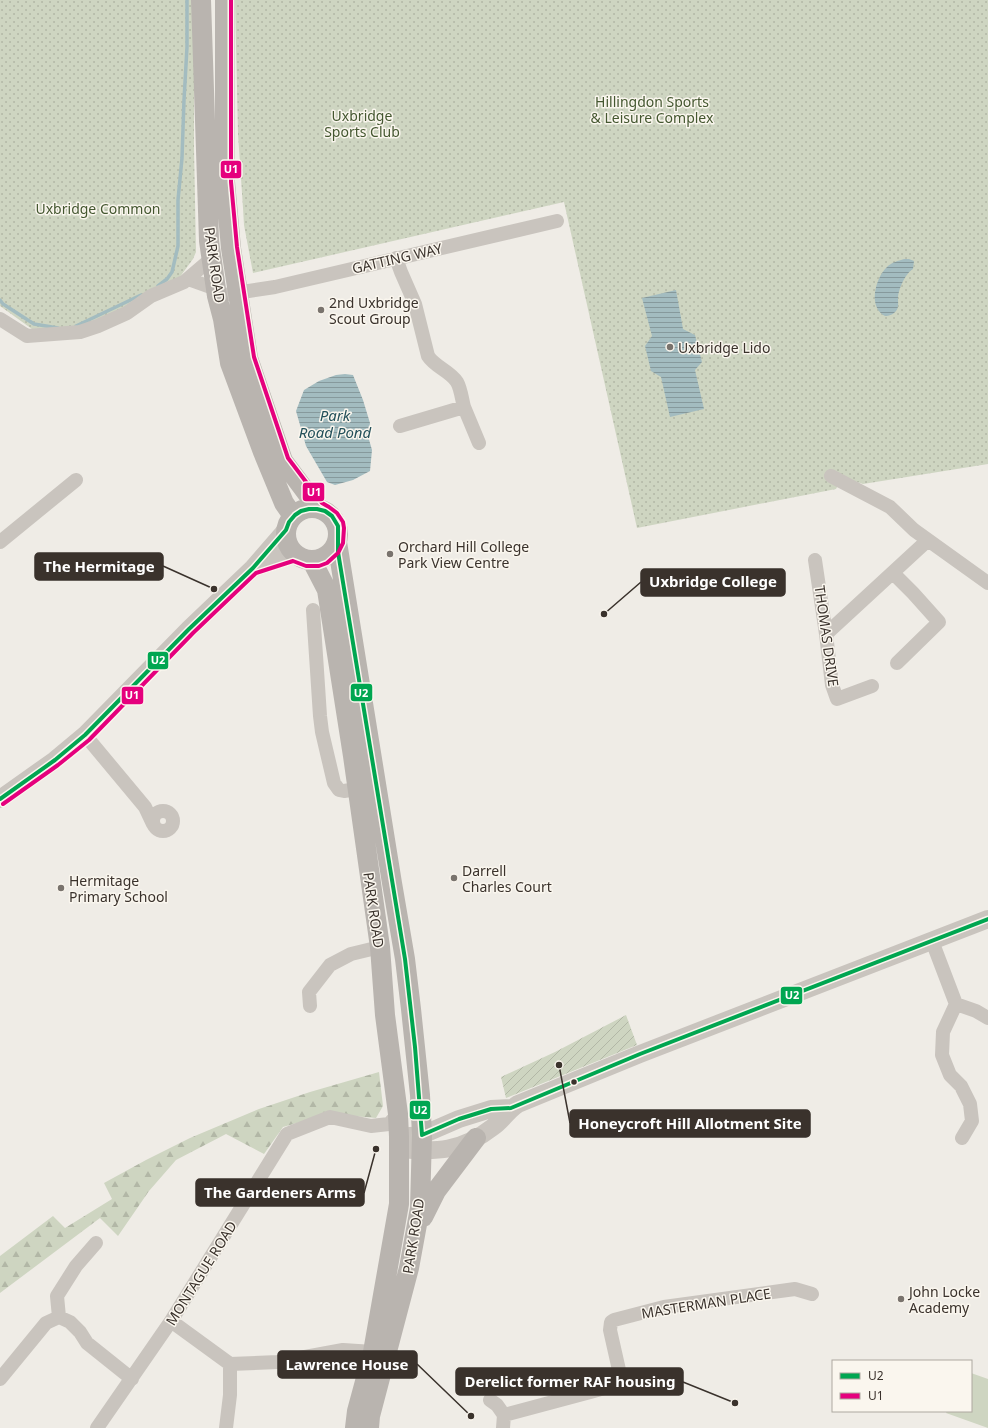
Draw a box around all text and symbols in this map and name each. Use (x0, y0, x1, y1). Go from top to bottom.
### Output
park label: Hillingdon Sports & Leisure Complex (591, 92, 714, 127)
park label: Uxbridge Sports Club (324, 106, 400, 141)
line badge: U1 (220, 160, 242, 179)
text: U1 (224, 161, 238, 176)
park label: Uxbridge Common (35, 199, 161, 218)
street label: PARK ROAD (200, 226, 230, 304)
street label: GATTING WAY (350, 238, 444, 278)
place label: 2nd Uxbridge Scout Group (329, 293, 419, 328)
marker: 2nd Uxbridge Scout Group (316, 305, 326, 315)
place label: Uxbridge Lido (678, 338, 770, 357)
marker: Uxbridge Lido (665, 342, 675, 352)
water label: Park Road Pond (299, 405, 372, 442)
line badge: U1 (302, 482, 325, 502)
text: U1 (307, 484, 321, 499)
place label: Orchard Hill College Park View Centre (398, 537, 529, 572)
marker: Orchard Hill College Park View Centre (385, 549, 395, 559)
callout: The Hermitage (35, 553, 163, 580)
text: The Hermitage (43, 556, 155, 576)
callout: Uxbridge College (641, 569, 785, 596)
text: Uxbridge College (649, 571, 777, 591)
street label: THOMAS DRIVE (811, 584, 843, 688)
line badge: U2 (147, 651, 169, 670)
text: U2 (151, 652, 165, 667)
line badge: U2 (350, 683, 373, 702)
text: U2 (354, 685, 368, 700)
line badge: U1 (121, 686, 144, 705)
text: U1 (125, 687, 139, 702)
place label: Darrell Charles Court (462, 861, 552, 896)
place label: Hermitage Primary School (69, 871, 168, 906)
street label: PARK ROAD (359, 871, 389, 949)
marker: Darrell Charles Court (449, 873, 459, 883)
marker: Hermitage Primary School (56, 883, 66, 893)
line badge: U2 (780, 986, 803, 1005)
text: U2 (785, 987, 799, 1002)
unlabelled marker (569, 1077, 579, 1087)
line badge: U2 (409, 1100, 431, 1120)
text: U2 (413, 1102, 427, 1117)
callout: Honeycroft Hill Allotment Site (570, 1110, 810, 1137)
text: Honeycroft Hill Allotment Site (578, 1113, 802, 1133)
callout: The Gardeners Arms (196, 1179, 364, 1206)
text: The Gardeners Arms (204, 1182, 356, 1202)
street label: PARK ROAD (398, 1197, 428, 1275)
street label: MONTAGUE ROAD (161, 1217, 241, 1329)
place label: John Locke Academy (907, 1282, 980, 1317)
street label: MASTERMAN PLACE (640, 1283, 772, 1323)
marker: John Locke Academy (896, 1294, 906, 1304)
callout: Lawrence House (278, 1351, 417, 1378)
text: Lawrence House (285, 1354, 409, 1374)
legend (832, 1360, 972, 1412)
text: U2 (868, 1367, 884, 1384)
callout: Derelict former RAF housing (456, 1368, 683, 1395)
text: Derelict former RAF housing (465, 1371, 675, 1391)
text: U1 (868, 1387, 884, 1404)

